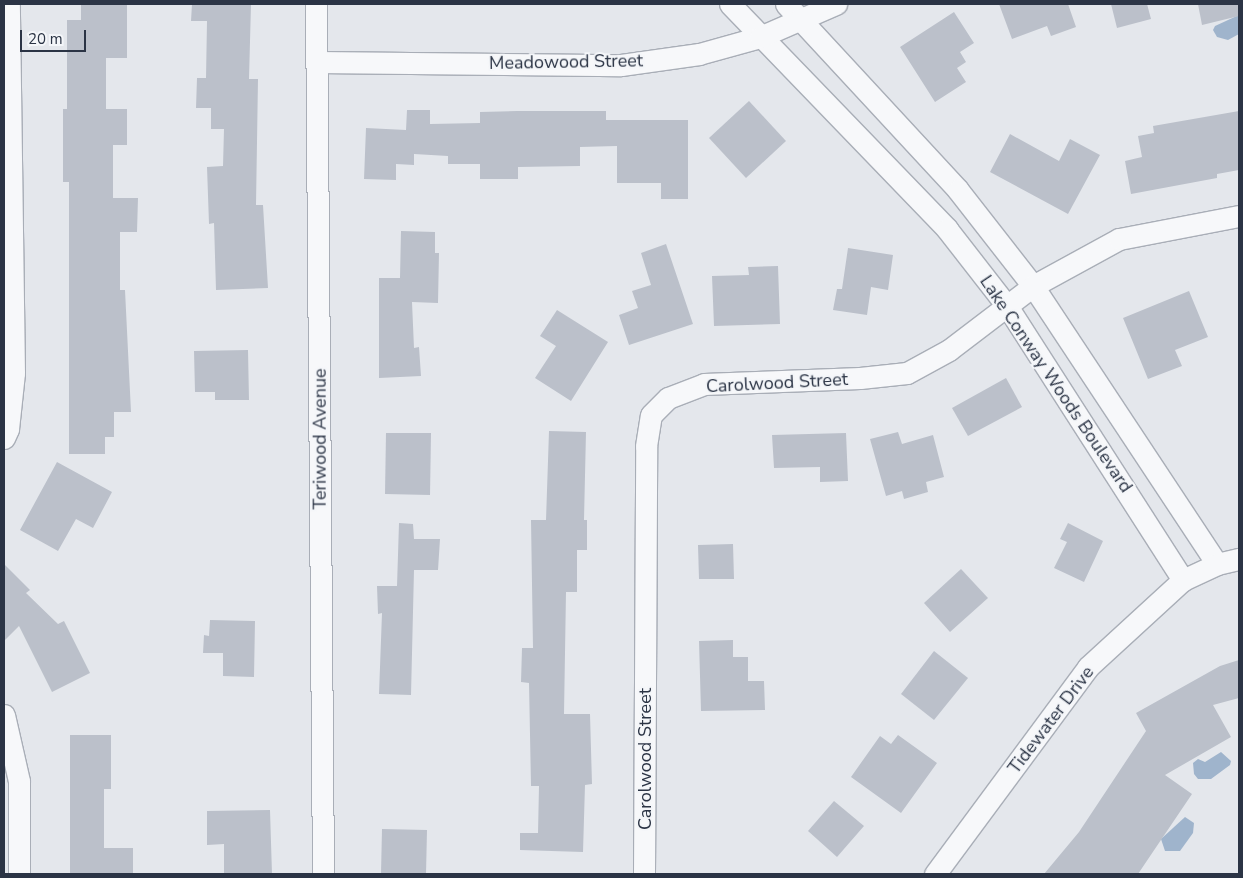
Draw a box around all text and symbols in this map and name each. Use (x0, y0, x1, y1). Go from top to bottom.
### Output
scale bar (22, 20, 89, 52)
text: 20 m (28, 29, 63, 49)
street label: Meadowood Street (489, 50, 643, 74)
street label: Lake Conway Woods Boulevard (975, 271, 1137, 497)
street label: Teriwood Avenue (309, 368, 331, 510)
street label: Carolwood Street (705, 368, 849, 398)
street label: Tidewater Drive (1004, 662, 1098, 778)
street label: Carolwood Street (634, 688, 656, 830)

